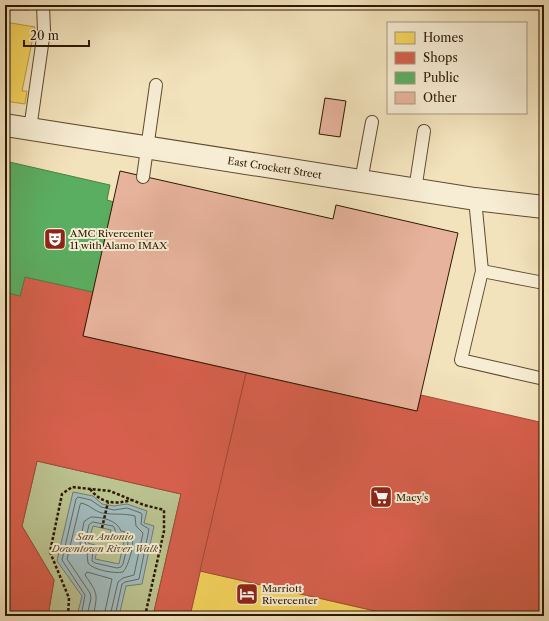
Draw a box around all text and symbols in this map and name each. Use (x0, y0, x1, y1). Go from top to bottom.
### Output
scale bar (24, 22, 89, 48)
legend (387, 22, 527, 114)
text: 20 m (30, 28, 59, 43)
text: Homes (423, 30, 463, 45)
text: Shops (423, 50, 458, 65)
text: Public (423, 70, 459, 85)
text: Other (423, 90, 457, 105)
street label: East Crockett Street (227, 154, 323, 181)
theatre icon: AMC Rivercenter 11 with Alamo IMAX (42, 226, 68, 252)
place label: AMC Rivercenter 11 with Alamo IMAX (69, 227, 167, 252)
supermarket icon: Macy's (368, 484, 394, 510)
place label: Macy's (396, 491, 428, 504)
park label: San Antonio Downtown River Walk (51, 530, 159, 555)
hotel icon: Marriott Rivercenter (234, 581, 260, 607)
place label: Marriott Rivercenter (262, 582, 318, 607)

